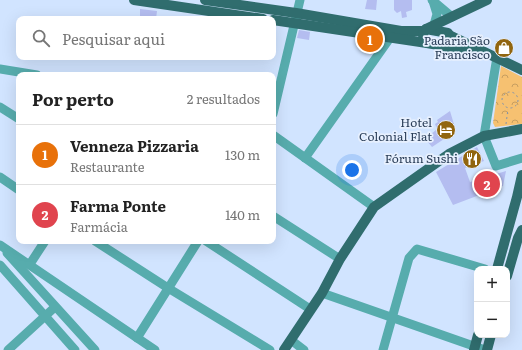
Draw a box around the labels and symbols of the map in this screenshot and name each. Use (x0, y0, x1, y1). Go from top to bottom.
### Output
pin: 1 (357, 24, 383, 54)
place label: Padaria São Francisco (424, 31, 490, 63)
shop icon: Padaria São Francisco (493, 37, 515, 59)
place label: Hotel Colonial Flat (359, 113, 432, 145)
hotel icon: Hotel Colonial Flat (435, 119, 457, 141)
restaurant icon: Fórum Sushi (461, 148, 483, 170)
place label: Fórum Sushi (385, 149, 458, 167)
your location (342, 160, 362, 180)
pin: 2 (474, 169, 500, 199)

